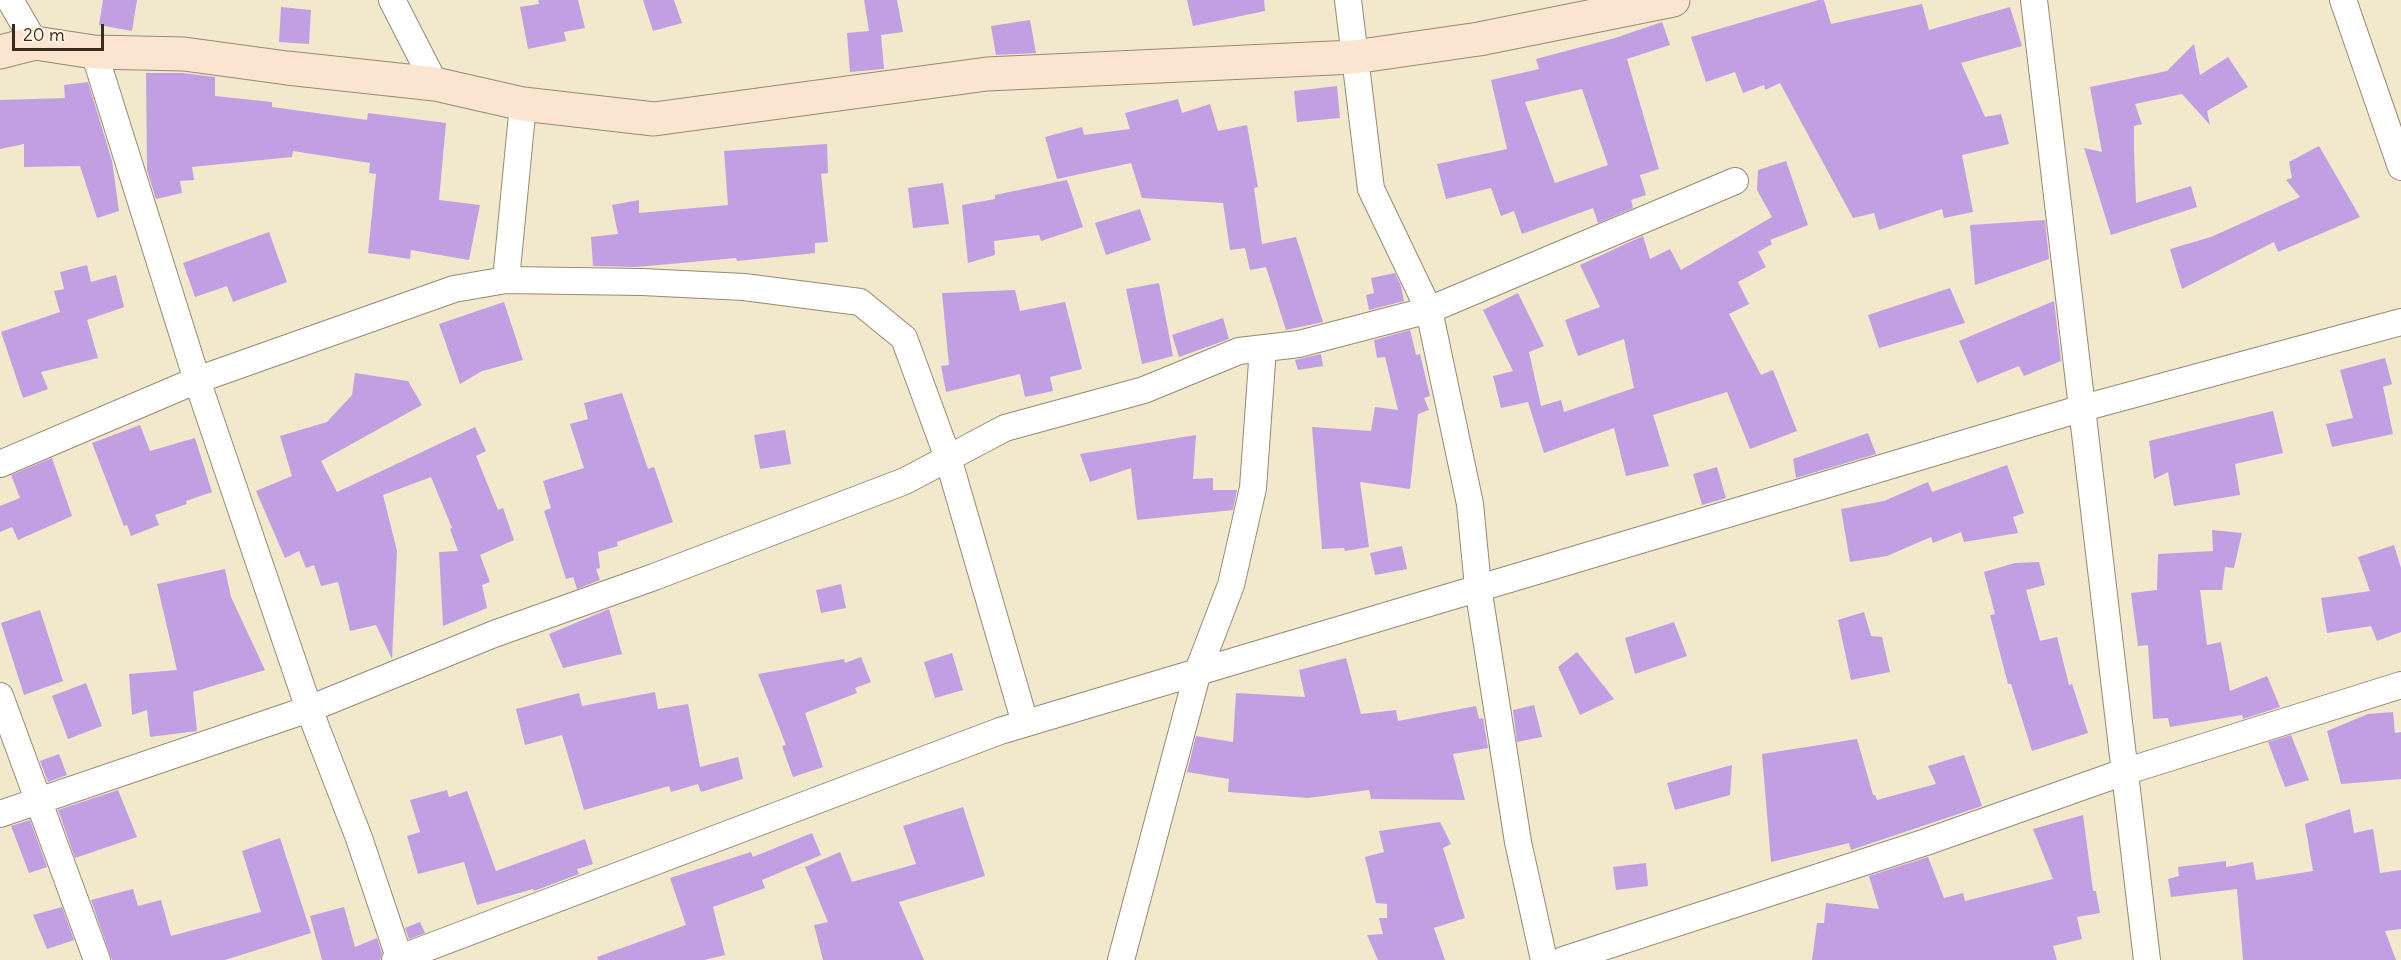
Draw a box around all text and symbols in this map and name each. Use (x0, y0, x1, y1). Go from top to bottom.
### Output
scale bar (15, 12, 106, 50)
text: 20 m (23, 23, 65, 46)

